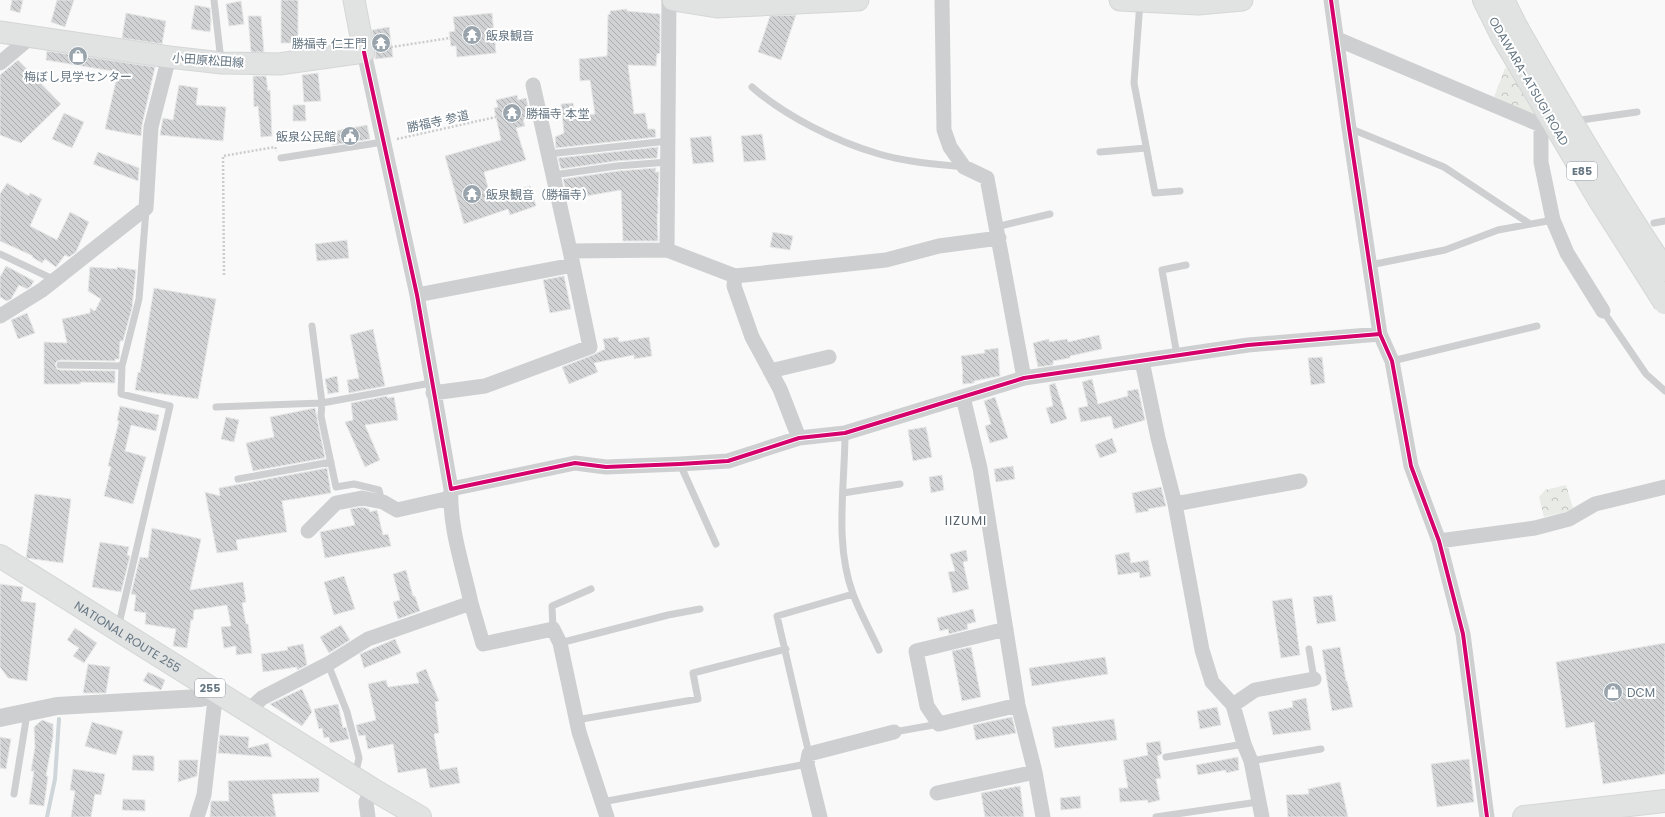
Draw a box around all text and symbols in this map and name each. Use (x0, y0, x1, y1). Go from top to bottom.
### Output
street label: ODAWARA-ATSUGI ROAD (1485, 13, 1573, 149)
temple icon: 飯泉観音 (461, 24, 483, 46)
place label: 飯泉観音 (486, 27, 534, 44)
temple icon: 勝福寺 仁王門 (370, 32, 392, 54)
place label: 勝福寺 仁王門 (292, 35, 367, 52)
shop icon: 梅ぼし見学センター (67, 45, 89, 67)
street label: 小田原松田線 (171, 49, 245, 71)
place label: 梅ぼし見学センター (24, 68, 132, 85)
temple icon: 勝福寺 本堂 (501, 102, 523, 124)
place label: 勝福寺 本堂 (526, 105, 589, 122)
street label: 勝福寺 参道 (405, 106, 471, 136)
public building icon: 飯泉公民館 (339, 125, 361, 147)
place label: 飯泉公民館 (276, 128, 336, 145)
road number: E85 (1567, 162, 1597, 180)
temple icon: 飯泉観音（勝福寺） (461, 183, 483, 205)
place label: 飯泉観音（勝福寺） (486, 186, 594, 203)
district label: IIZUMI (945, 511, 987, 530)
street label: NATIONAL ROUTE 255 (71, 596, 185, 676)
road number: 255 (195, 679, 225, 697)
shop icon: DCM (1602, 681, 1624, 703)
place label: DCM (1627, 684, 1655, 701)

